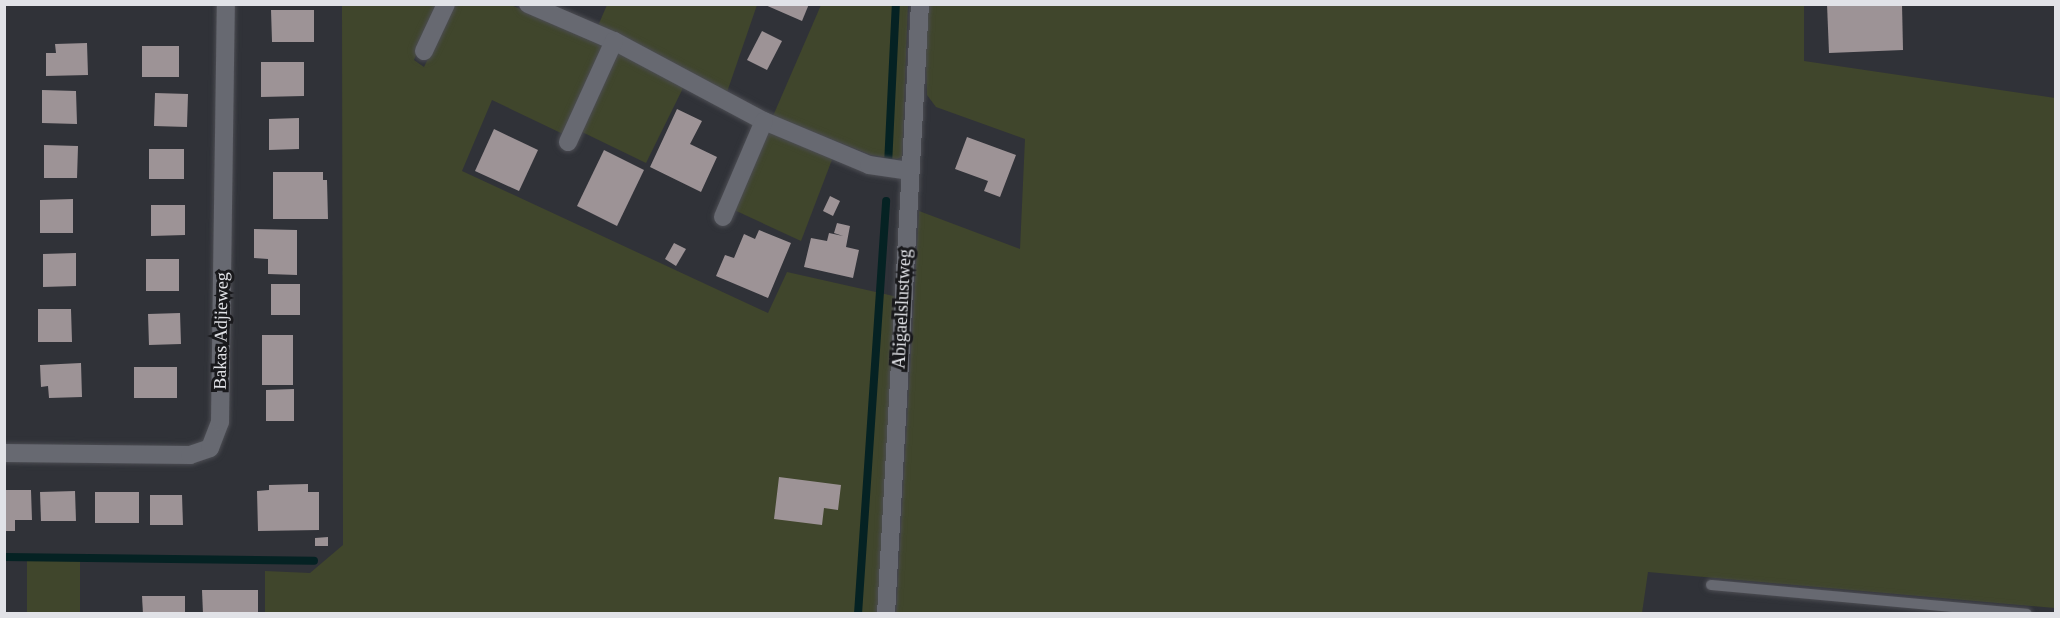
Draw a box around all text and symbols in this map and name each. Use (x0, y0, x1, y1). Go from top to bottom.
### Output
street label: Abigaelslustweg (888, 249, 916, 369)
street label: Bakas Adjieweg (209, 272, 233, 390)

